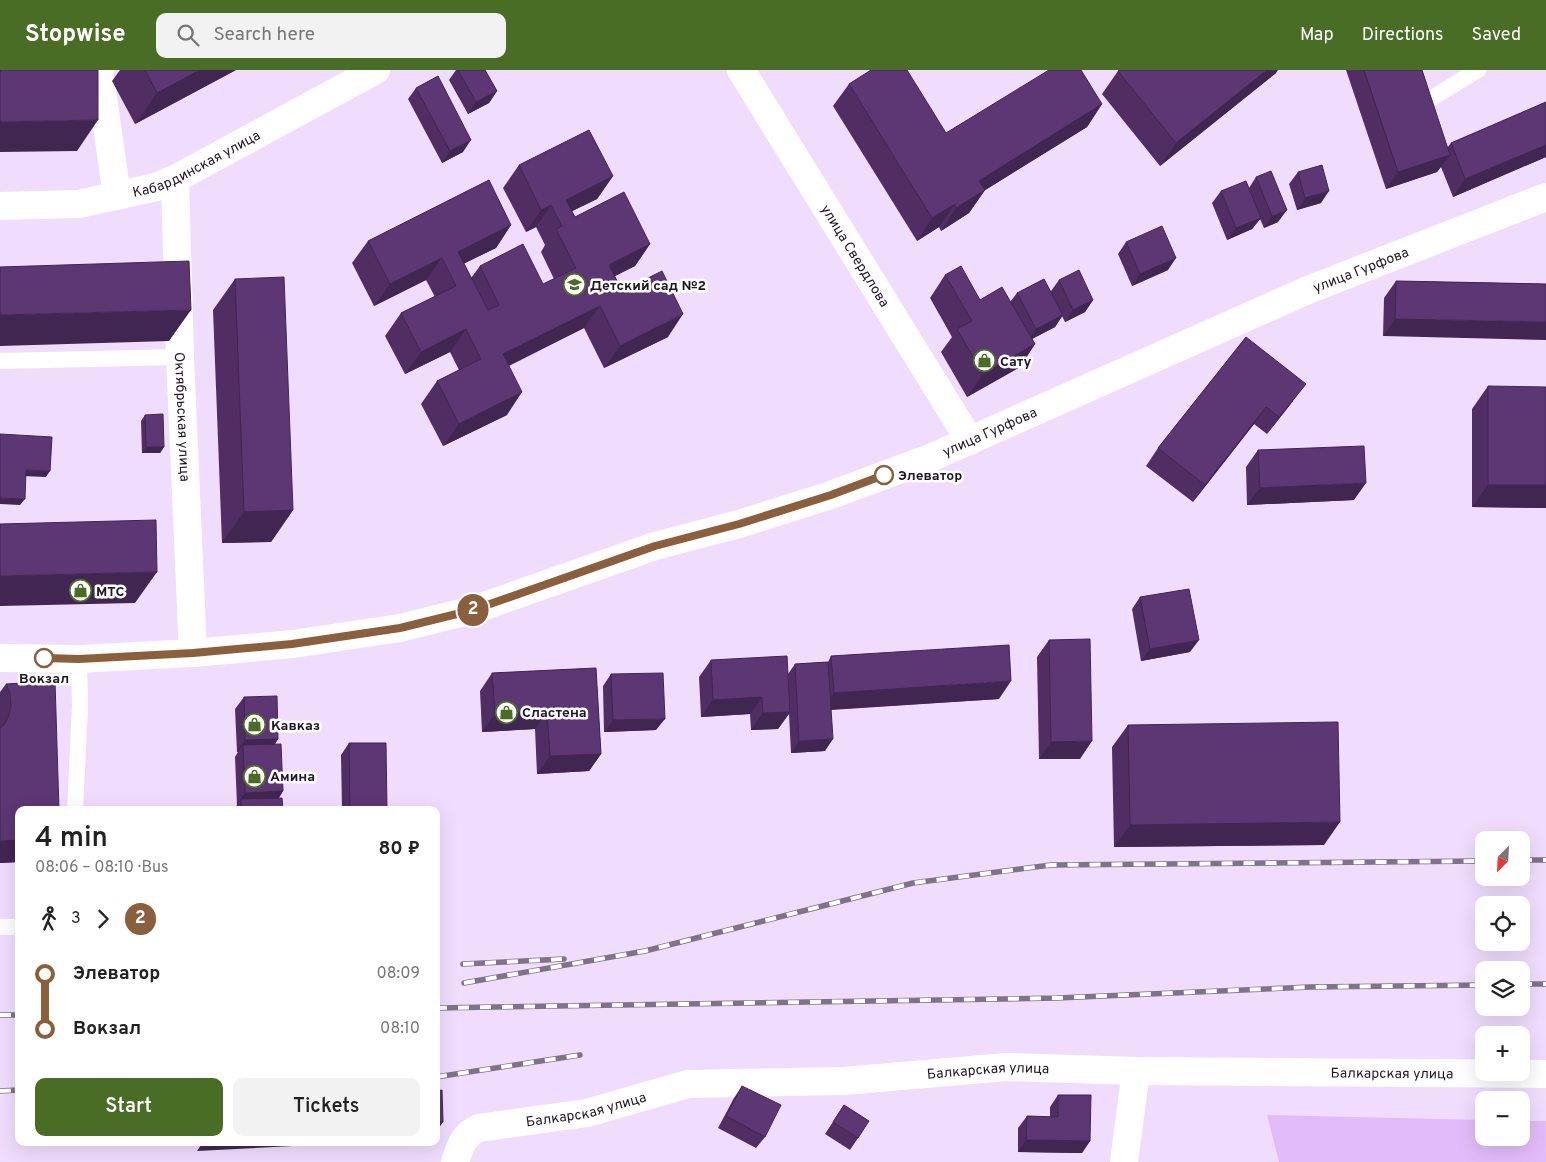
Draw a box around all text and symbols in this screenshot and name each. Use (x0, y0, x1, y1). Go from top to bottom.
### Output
search box (156, 13, 506, 58)
text: Stopwise (25, 20, 126, 50)
icon: search (174, 21, 202, 49)
text: Search here (214, 23, 315, 47)
text: Map (1300, 24, 1334, 47)
text: Directions (1362, 24, 1444, 47)
text: Saved (1472, 24, 1521, 47)
street label: Кабардинская улица (131, 127, 264, 202)
street label: улица Свердлова (816, 202, 892, 311)
street label: улица Гурфова (1311, 244, 1411, 297)
school or university icon: Детский сад №2 (562, 273, 586, 297)
place label: Детский сад №2 (590, 278, 706, 295)
shop icon: Сату (972, 349, 996, 373)
street label: Октябрьская улица (170, 352, 192, 482)
place label: Сату (1000, 354, 1032, 371)
street label: улица Гурфова (940, 405, 1040, 461)
marker: Элеватор (874, 465, 894, 485)
place label: Элеватор (898, 468, 962, 485)
shop icon: МТС (68, 579, 92, 603)
place label: МТС (96, 584, 124, 601)
line badge: 2 (457, 594, 489, 626)
text: 2 (467, 598, 479, 621)
marker: Вокзал (34, 648, 54, 668)
place label: Вокзал (19, 671, 69, 688)
shop icon: Сластена (494, 700, 518, 724)
place label: Сластена (522, 705, 587, 722)
shop icon: Кавказ (243, 713, 267, 737)
place label: Кавказ (271, 718, 320, 735)
shop icon: Амина (242, 764, 266, 788)
place label: Амина (270, 769, 315, 786)
text: 4 min (35, 821, 108, 857)
north arrow (1475, 831, 1530, 886)
map controls (1475, 831, 1530, 1146)
text: 80 ₽ (379, 837, 420, 861)
text: 08:06 – 08:10 · Bus (35, 858, 169, 878)
button: locate (1475, 896, 1530, 951)
icon: walk (35, 905, 63, 933)
icon: forward (89, 905, 117, 933)
text: 2 (135, 907, 146, 930)
text: 3 (71, 909, 81, 929)
button: layers (1475, 961, 1530, 1016)
text: Элеватор (73, 962, 160, 986)
text: 08:09 (377, 964, 420, 984)
text: Вокзал (73, 1017, 141, 1041)
text: 08:10 (380, 1019, 420, 1039)
button: + (1475, 1026, 1530, 1081)
street label: Балкарская улица (926, 1060, 1050, 1084)
street label: Балкарская улица (1330, 1065, 1453, 1083)
button: Start (35, 1078, 223, 1136)
button: Tickets (233, 1078, 420, 1136)
street label: Балкарская улица (525, 1089, 649, 1131)
button: − (1475, 1091, 1530, 1146)

